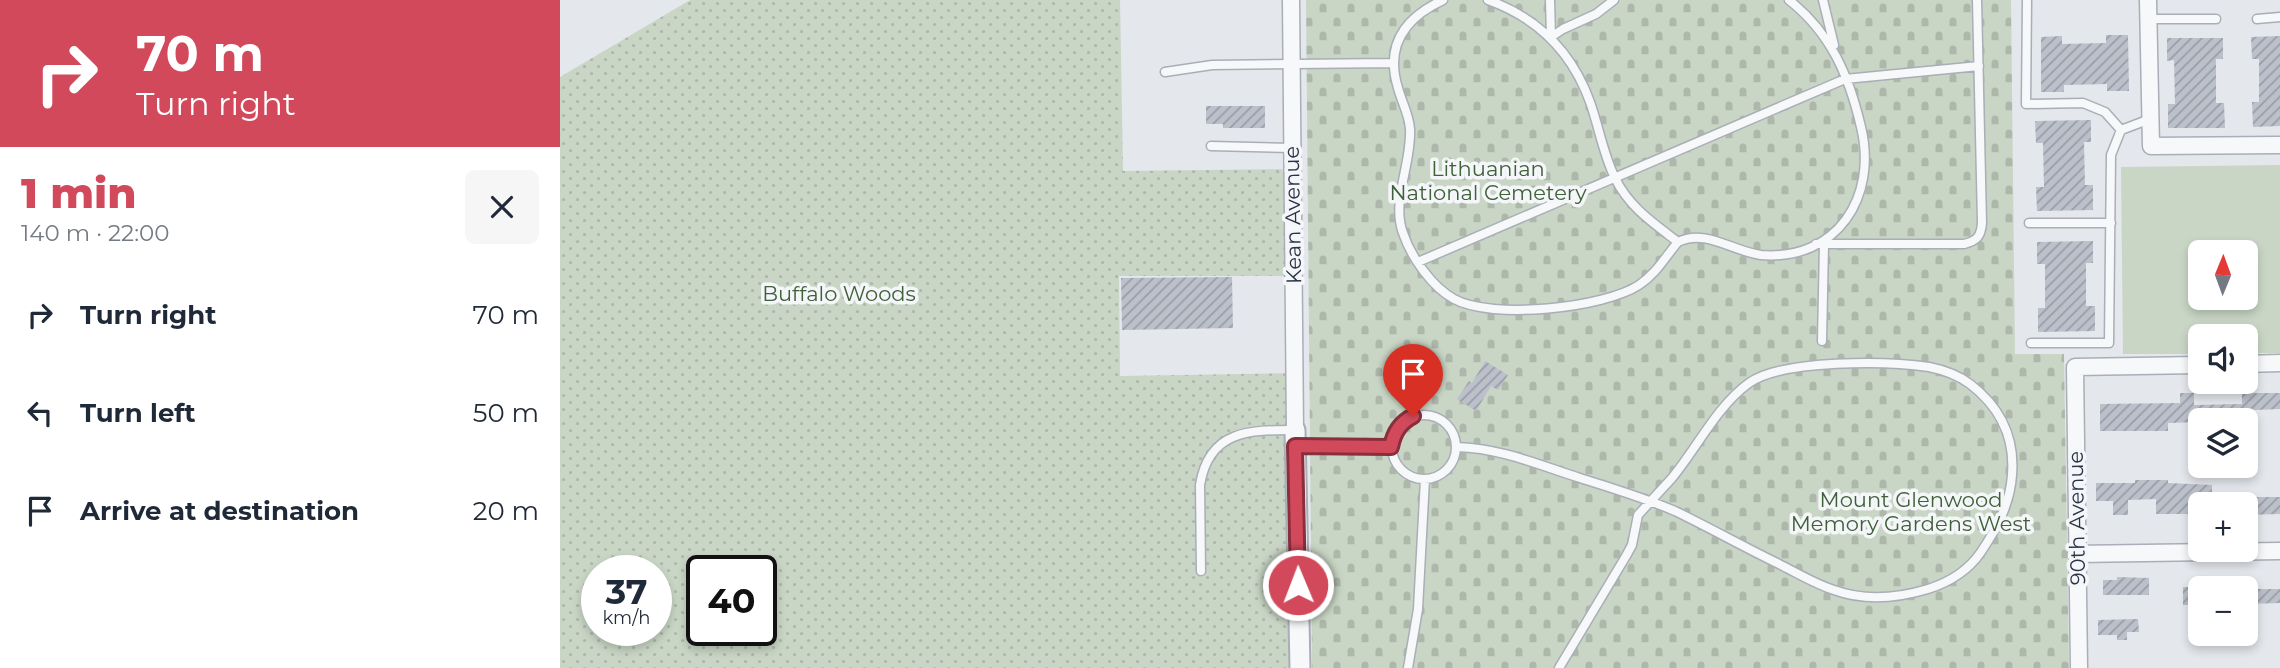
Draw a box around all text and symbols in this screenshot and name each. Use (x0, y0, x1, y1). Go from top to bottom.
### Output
text: 70 m (136, 24, 264, 83)
icon: right (21, 28, 112, 119)
text: Turn right (136, 84, 296, 123)
street label: Kean Avenue (1279, 146, 1306, 284)
park label: Lithuanian National Cemetery (1389, 156, 1587, 205)
text: 1 min (21, 167, 137, 219)
button: close (465, 170, 539, 244)
text: 140 m · 22:00 (21, 219, 169, 247)
north arrow (2188, 240, 2258, 310)
map controls (2188, 240, 2258, 646)
park label: Buffalo Woods (762, 281, 916, 306)
icon: right (21, 296, 59, 334)
text: Turn right (80, 299, 216, 331)
text: 70 m (473, 299, 539, 331)
button: sound (2188, 324, 2258, 394)
pin (1383, 344, 1443, 416)
icon: arrive (1394, 355, 1432, 393)
icon: left (21, 394, 59, 432)
text: Turn left (80, 397, 196, 429)
text: 50 m (473, 397, 539, 429)
button: layers (2188, 408, 2258, 478)
street label: 90th Avenue (2063, 451, 2090, 585)
park label: Mount Glenwood Memory Gardens West (1791, 487, 2031, 536)
icon: arrive (21, 492, 59, 530)
button: + (2188, 492, 2258, 562)
text: Arrive at destination (80, 495, 359, 527)
text: 20 m (473, 495, 539, 527)
position arrow (1261, 548, 1335, 622)
speed limit sign: 40 (686, 555, 777, 646)
text: 37 (605, 570, 648, 613)
button: − (2188, 576, 2258, 646)
text: km/h (602, 607, 651, 629)

